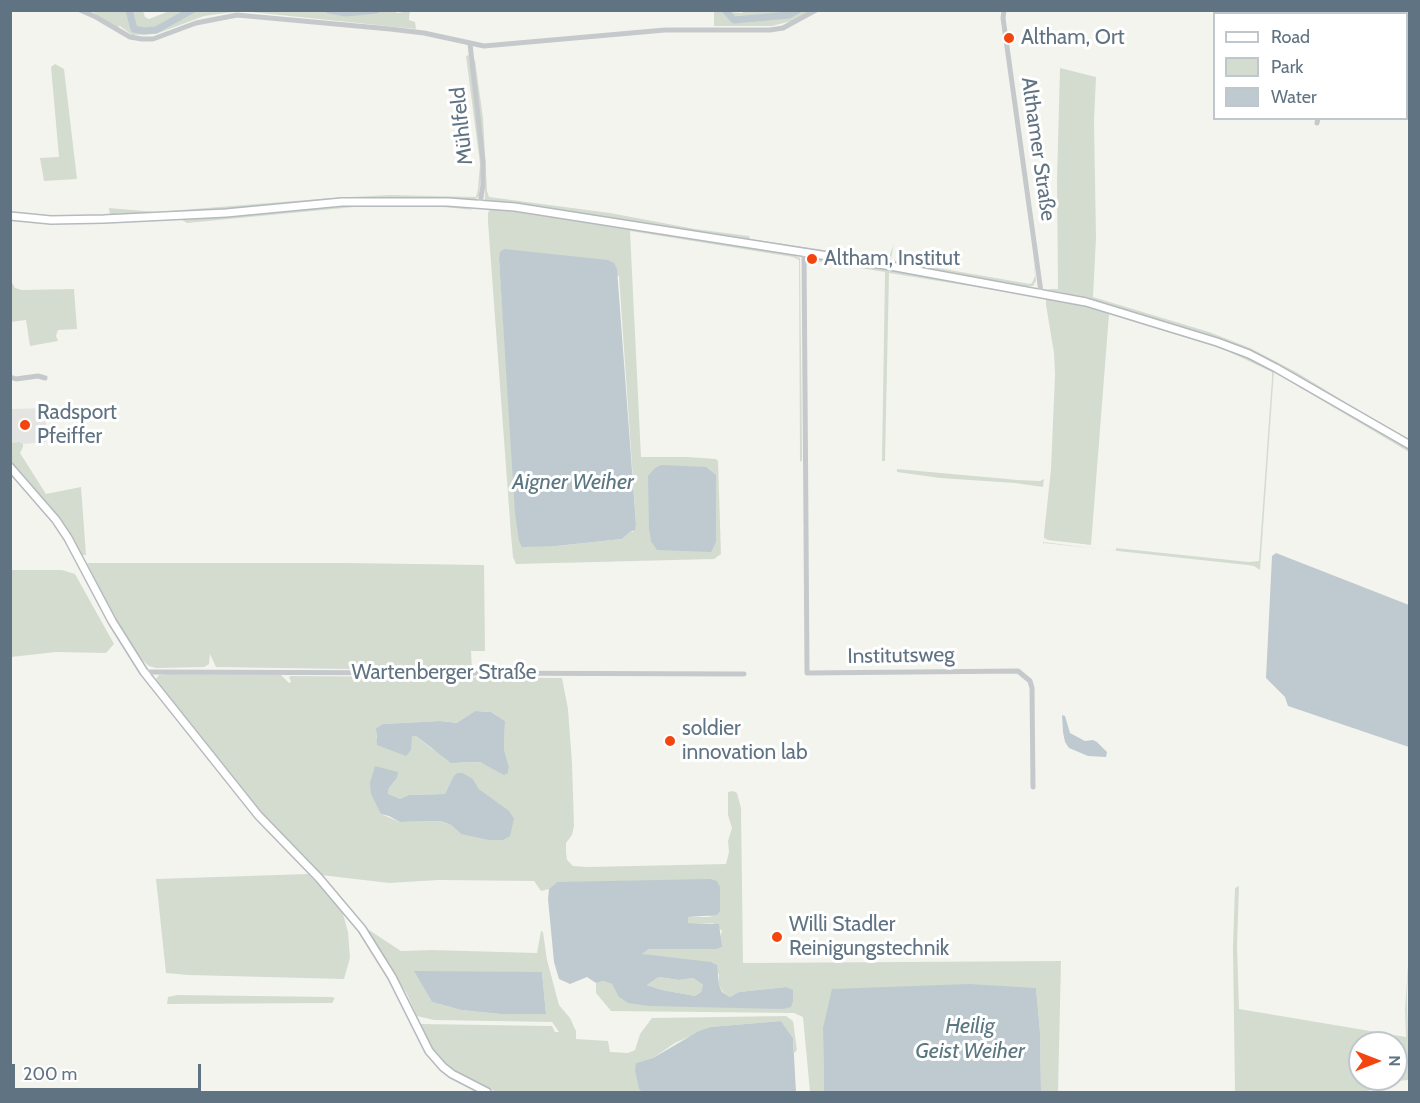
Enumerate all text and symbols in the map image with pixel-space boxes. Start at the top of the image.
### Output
legend [1213,12,1408,120]
place label: Altham, Ort [1021,25,1125,51]
text: Road [1271,26,1310,48]
marker: Altham, Ort [1002,31,1016,45]
text: Park [1271,56,1303,78]
street label: Althamer Straße [1015,75,1061,223]
street label: Mühlfeld [445,86,479,166]
text: Water [1271,86,1317,108]
place label: Altham, Institut [824,246,960,272]
marker: Altham, Institut [805,252,819,266]
place label: Radsport Pfeiffer [37,400,117,450]
marker: Radsport Pfeiffer [18,418,32,432]
water label: Aigner Weiher [512,470,634,496]
street label: Institutsweg [847,642,955,670]
street label: Wartenberger Straße [351,660,537,686]
place label: soldier innovation lab [682,716,808,766]
marker: soldier innovation lab [663,734,677,748]
place label: Willi Stadler Reinigungstechnik [789,912,949,962]
marker: Willi Stadler Reinigungstechnik [770,930,784,944]
water label: Heilig Geist Weiher [915,1014,1025,1066]
north arrow [1348,1031,1408,1091]
scale bar [15,1052,204,1090]
text: N [1385,1055,1404,1067]
text: 200 m [23,1063,77,1085]

